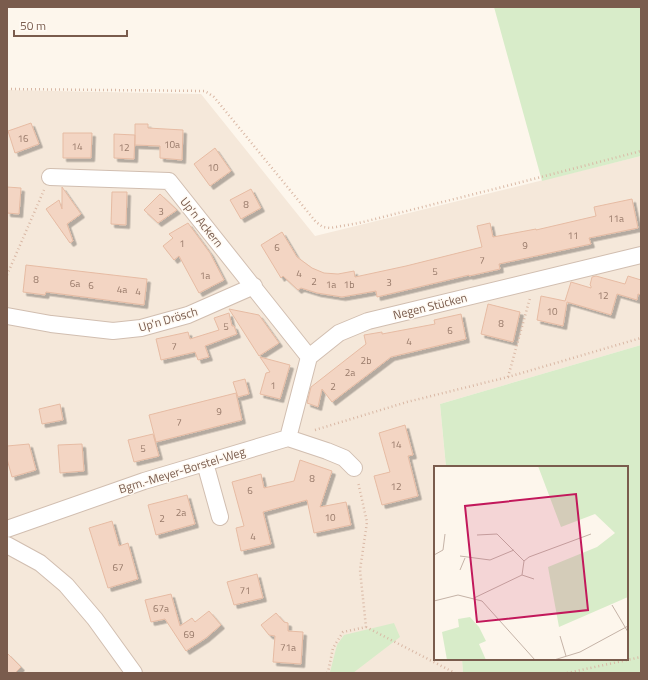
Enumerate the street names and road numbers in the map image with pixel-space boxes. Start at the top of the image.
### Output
street label: Up'n Ackern [176,193,228,251]
street label: Negen Stücken [391,288,469,324]
street label: Up'n Drösch [136,301,200,337]
street label: Bgm.-Meyer-Borstel-Weg [116,442,248,498]

